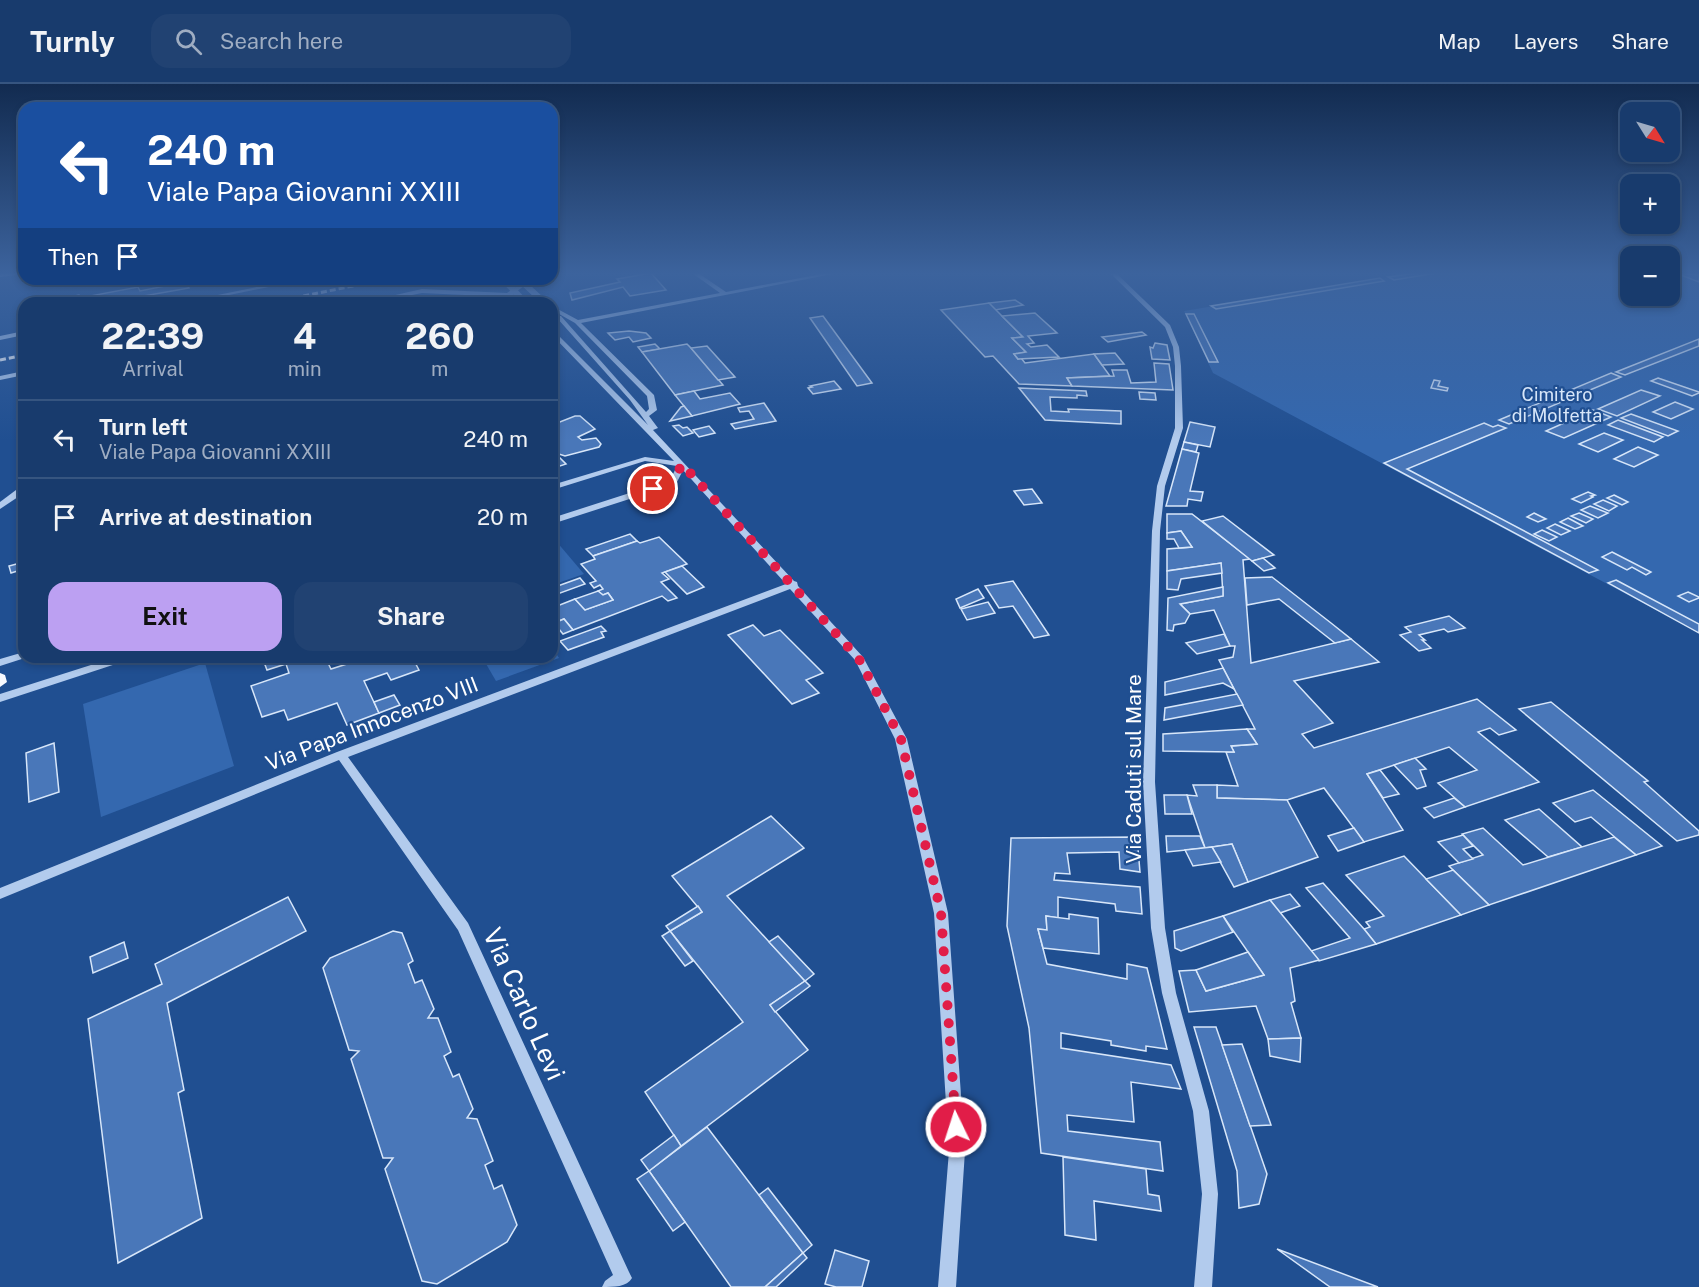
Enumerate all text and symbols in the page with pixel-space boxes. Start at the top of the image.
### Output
search box [151,14,571,68]
text: Turnly [30,25,115,58]
icon: search [172,25,205,58]
text: Search here [220,28,343,54]
text: Map [1438,29,1481,54]
text: Layers [1514,29,1578,54]
text: Share [1611,29,1669,54]
north arrow [1620,102,1680,162]
map controls [1620,102,1680,306]
text: 240 m [147,125,275,174]
icon: left [48,126,126,204]
button: + [1620,174,1680,234]
text: Viale Papa Giovanni XXIII [147,175,461,207]
icon: arrive [111,240,144,273]
text: Then [48,244,99,270]
button: − [1620,246,1680,306]
text: 22:39 [101,315,204,357]
text: 4 [293,315,316,357]
text: 260 [405,315,475,357]
text: Arrival [122,357,184,381]
text: min [288,357,322,381]
text: m [431,357,448,381]
park label: Cimitero di Molfetta [1512,384,1602,426]
text: Turn left [99,414,188,440]
icon: left [48,423,81,456]
text: 240 m [463,426,528,452]
text: Viale Papa Giovanni XXIII [99,440,331,464]
pin [627,463,678,514]
icon: arrive [636,472,669,505]
icon: arrive [48,501,81,534]
text: Arrive at destination [99,504,312,530]
text: 20 m [477,504,528,530]
button: Exit [48,582,282,651]
button: Share [294,582,528,651]
street label: Via Papa Innocenzo VIII [262,671,482,776]
street label: Via Caduti sul Mare [1121,674,1146,864]
street label: Via Carlo Levi [477,923,572,1085]
position arrow [924,1095,988,1159]

